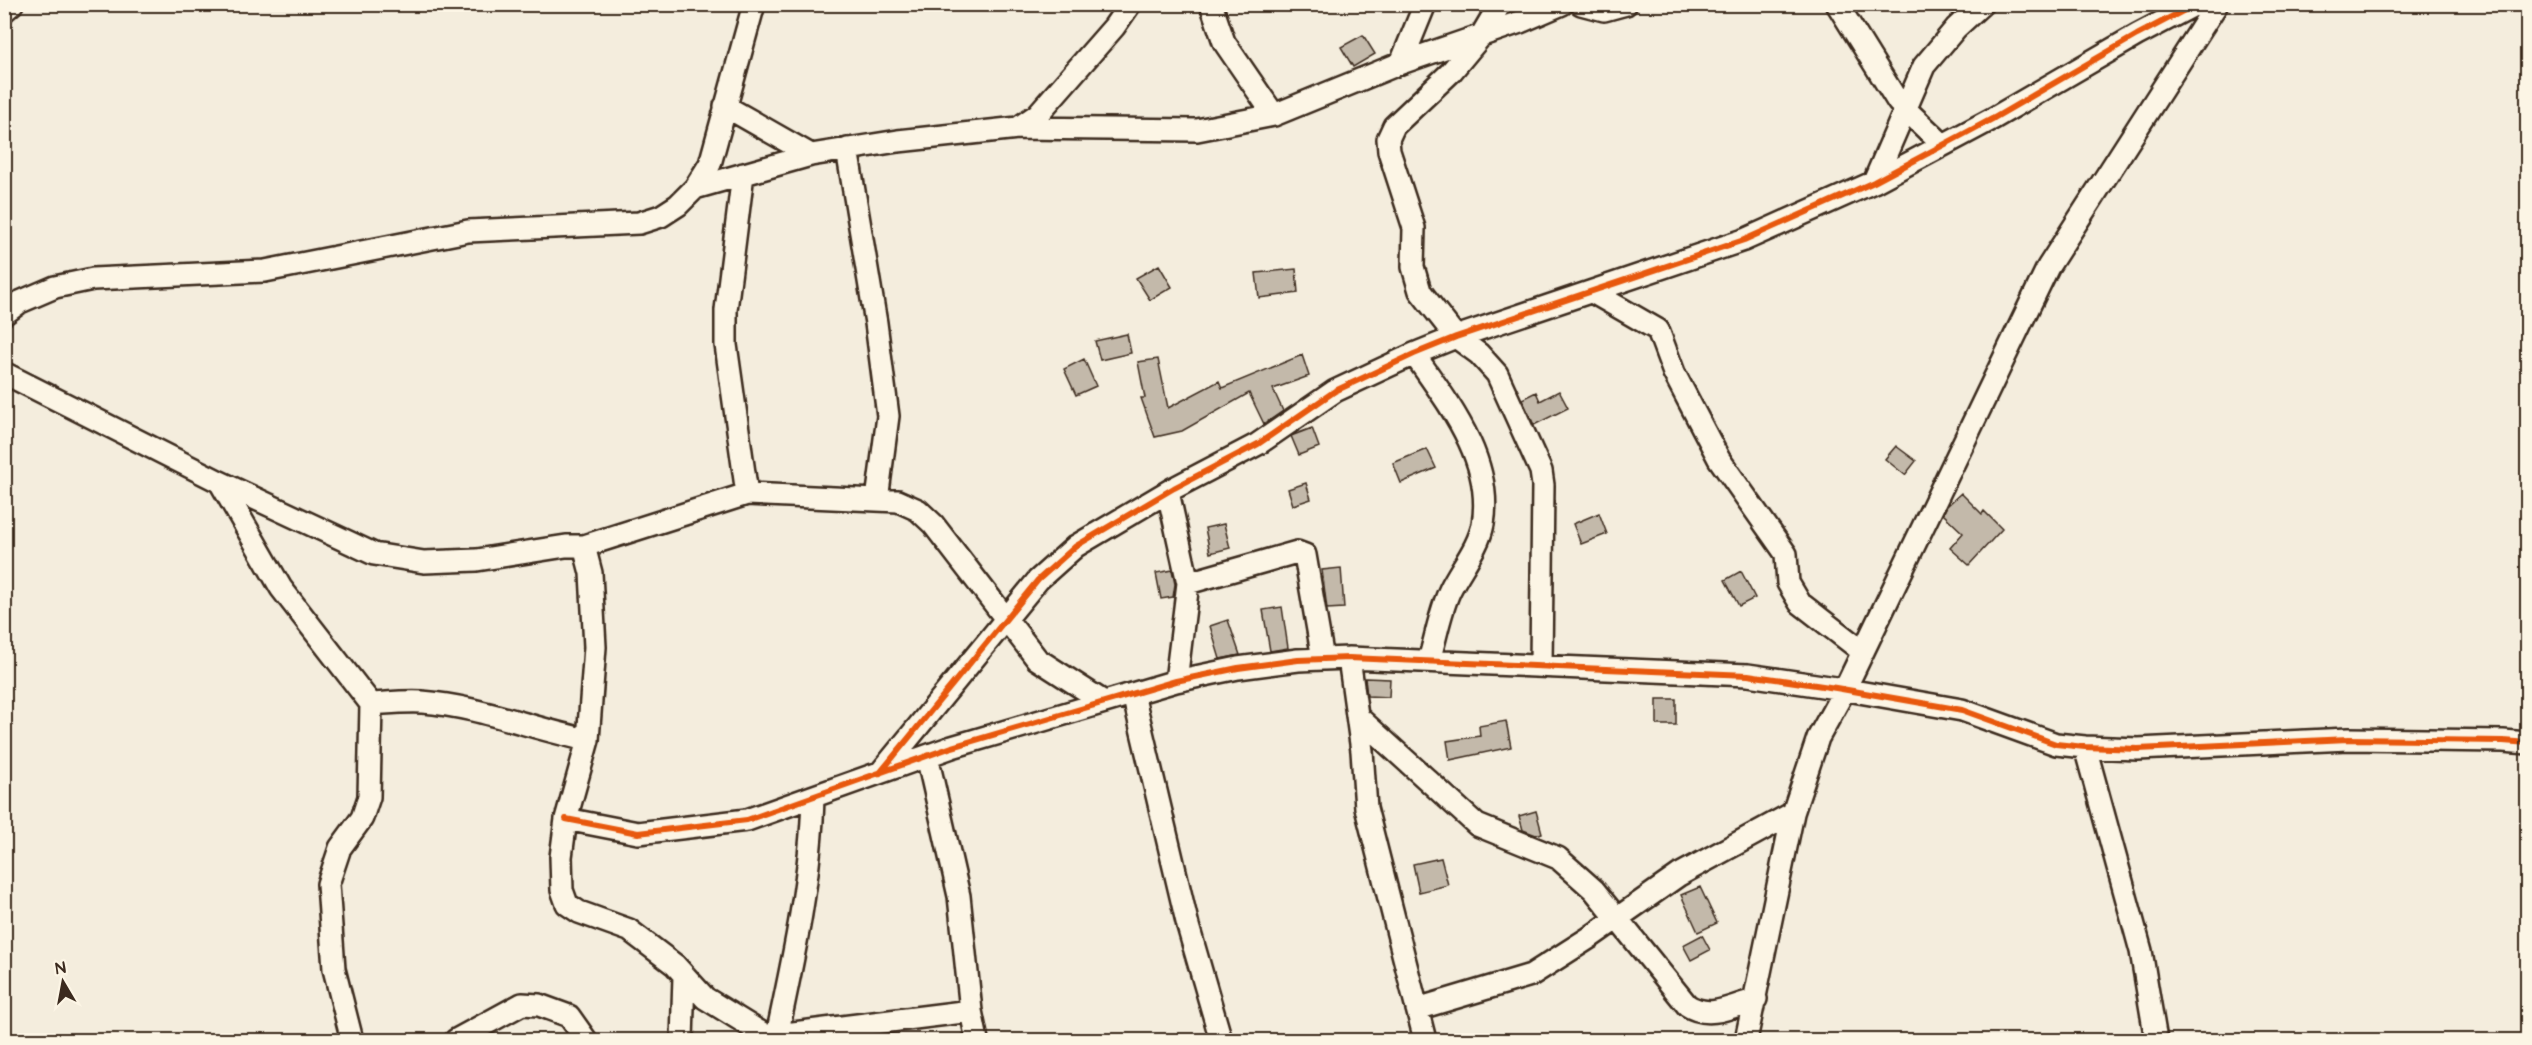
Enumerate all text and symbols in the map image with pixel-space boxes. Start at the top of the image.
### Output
north arrow [33,952,93,1012]
text: N [54,957,67,980]

